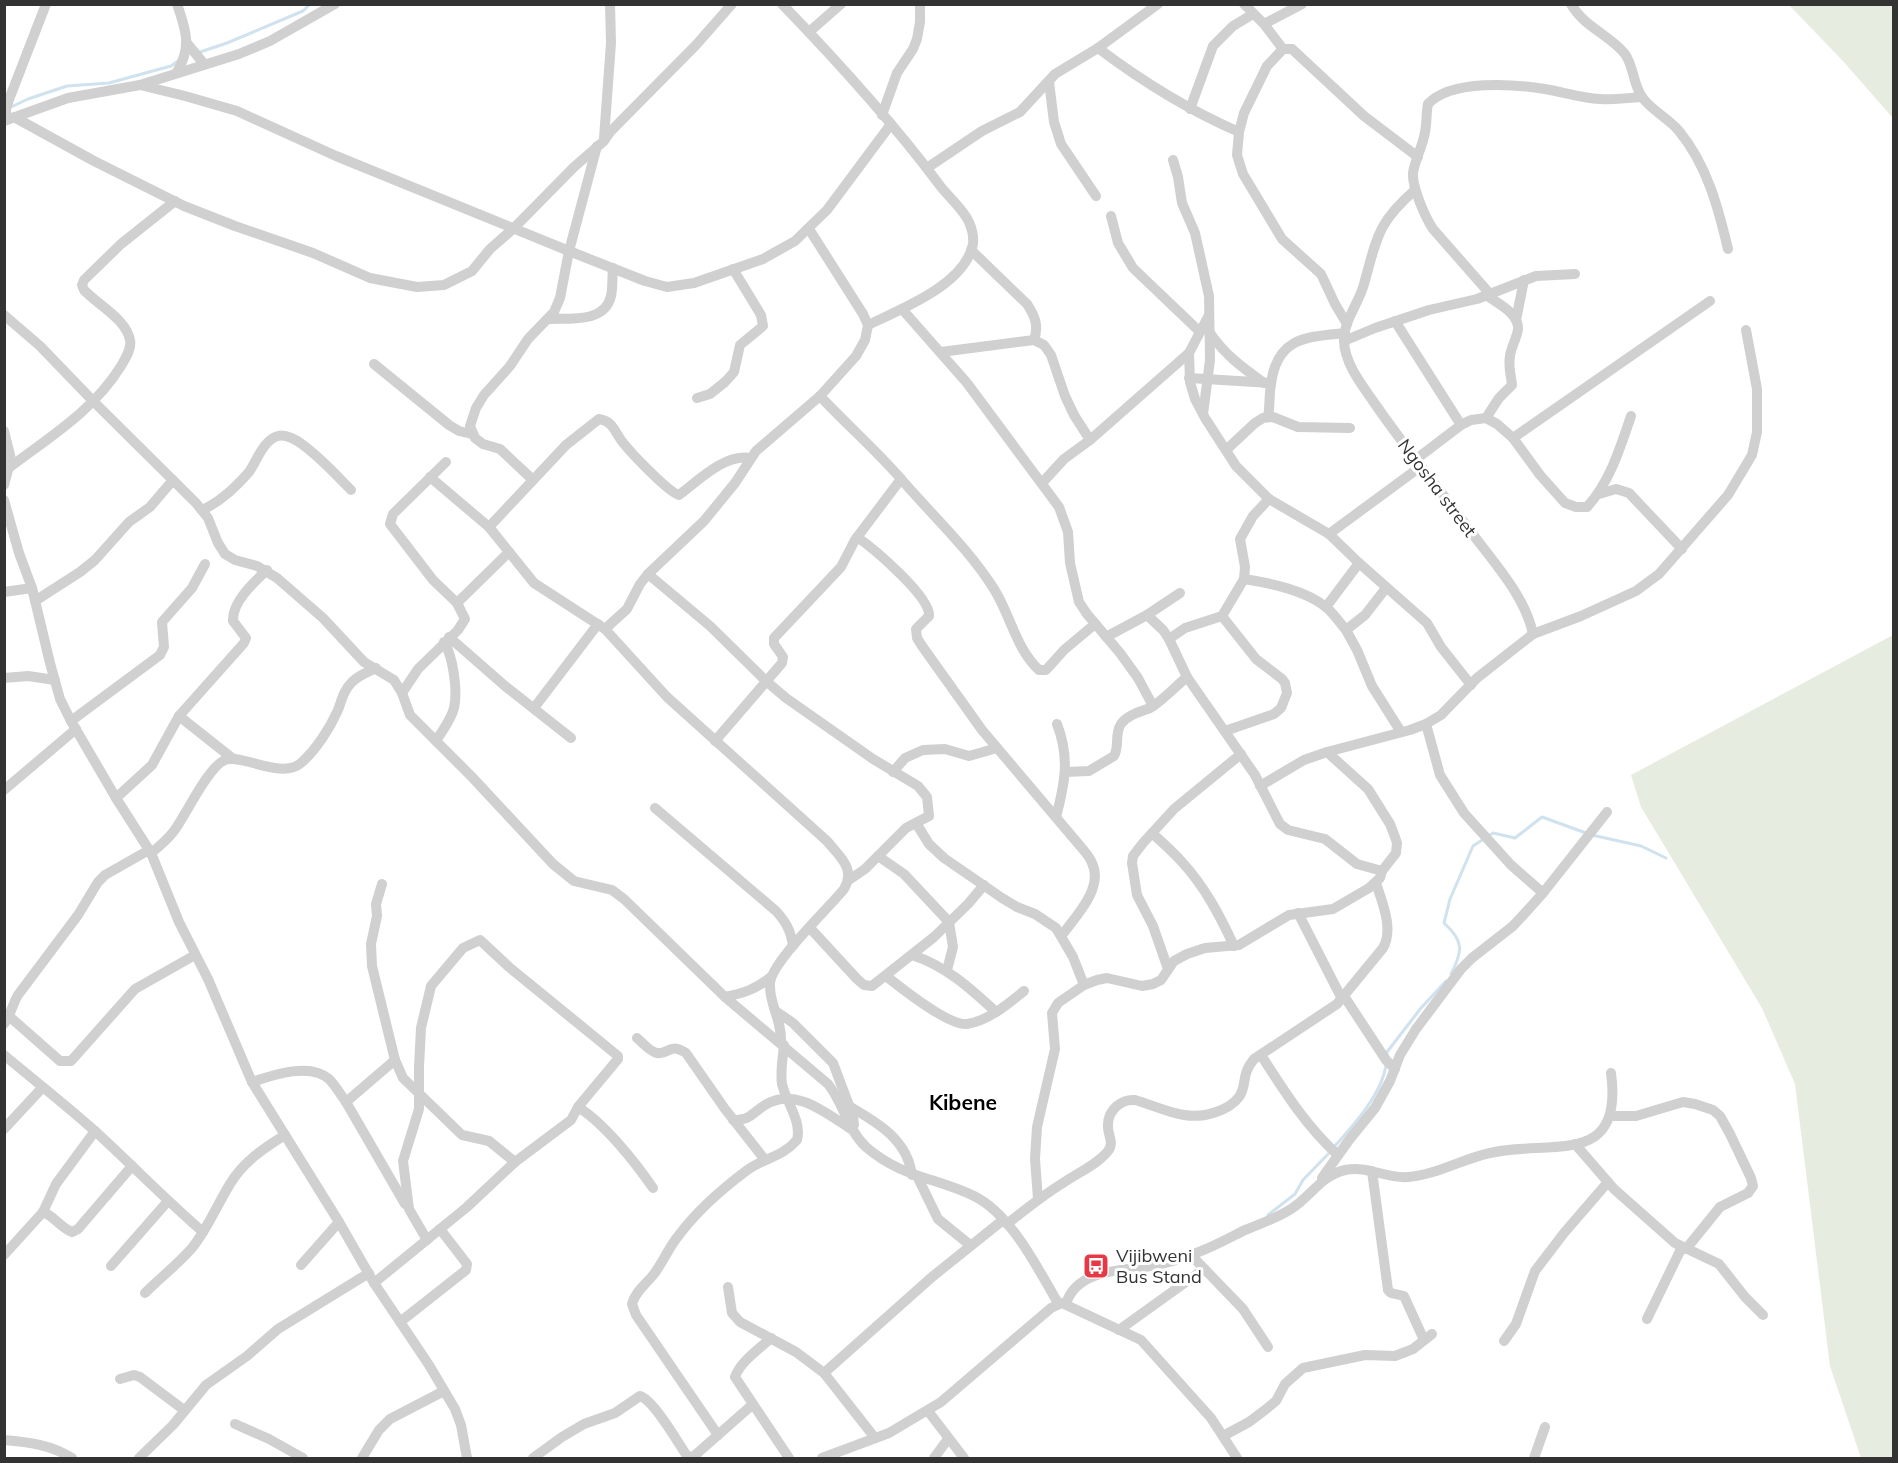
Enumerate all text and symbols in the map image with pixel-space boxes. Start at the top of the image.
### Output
street label: Ngosha street [1393,434,1482,541]
district label: Kibene [929,1089,997,1115]
place label: Vijibweni Bus Stand [1116,1244,1202,1288]
bus stop icon: Vijibweni Bus Stand [1081,1251,1111,1281]

